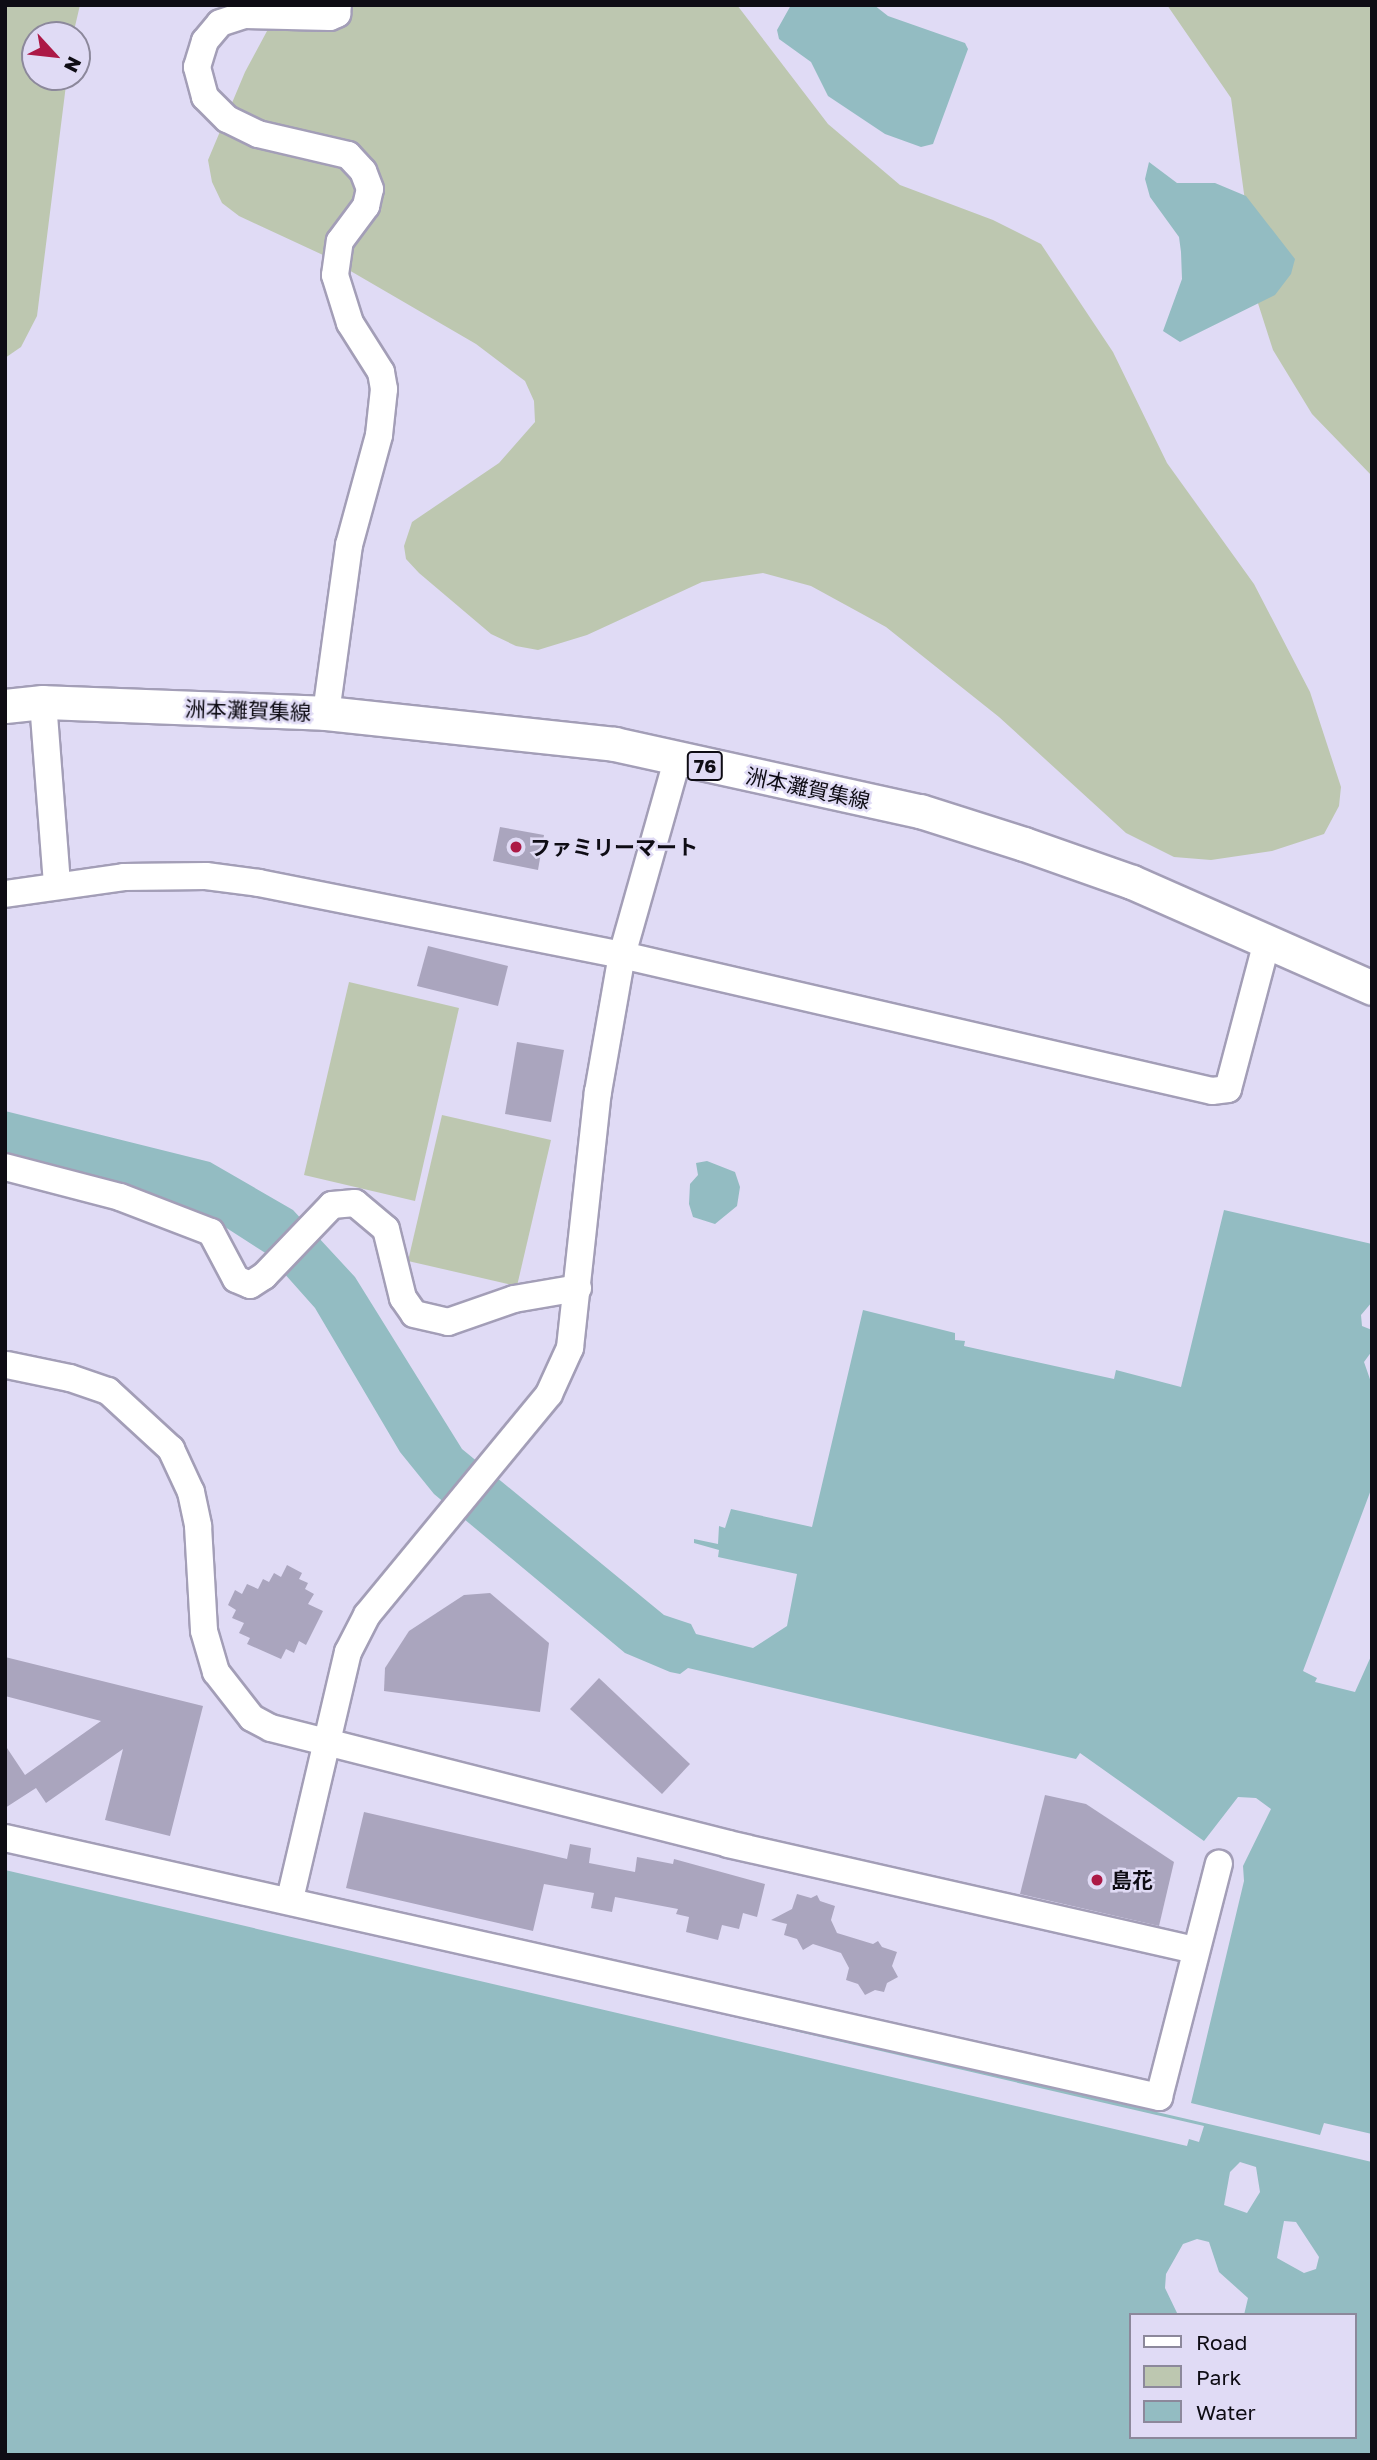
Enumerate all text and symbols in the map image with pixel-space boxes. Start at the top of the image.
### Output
north arrow [21,21,91,91]
text: N [60,53,87,77]
street label: 洲本灘賀集線 [185,695,311,725]
road number: 76 [686,750,724,782]
street label: 洲本灘賀集線 [744,763,872,813]
place label: ファミリーマート [530,834,698,860]
marker: ファミリーマート [508,839,524,855]
place label: 島花 [1111,1867,1153,1893]
marker: 島花 [1089,1872,1105,1888]
legend [1128,2313,1356,2439]
text: Road [1196,2329,1247,2355]
text: Park [1196,2364,1241,2390]
text: Water [1196,2399,1256,2425]

